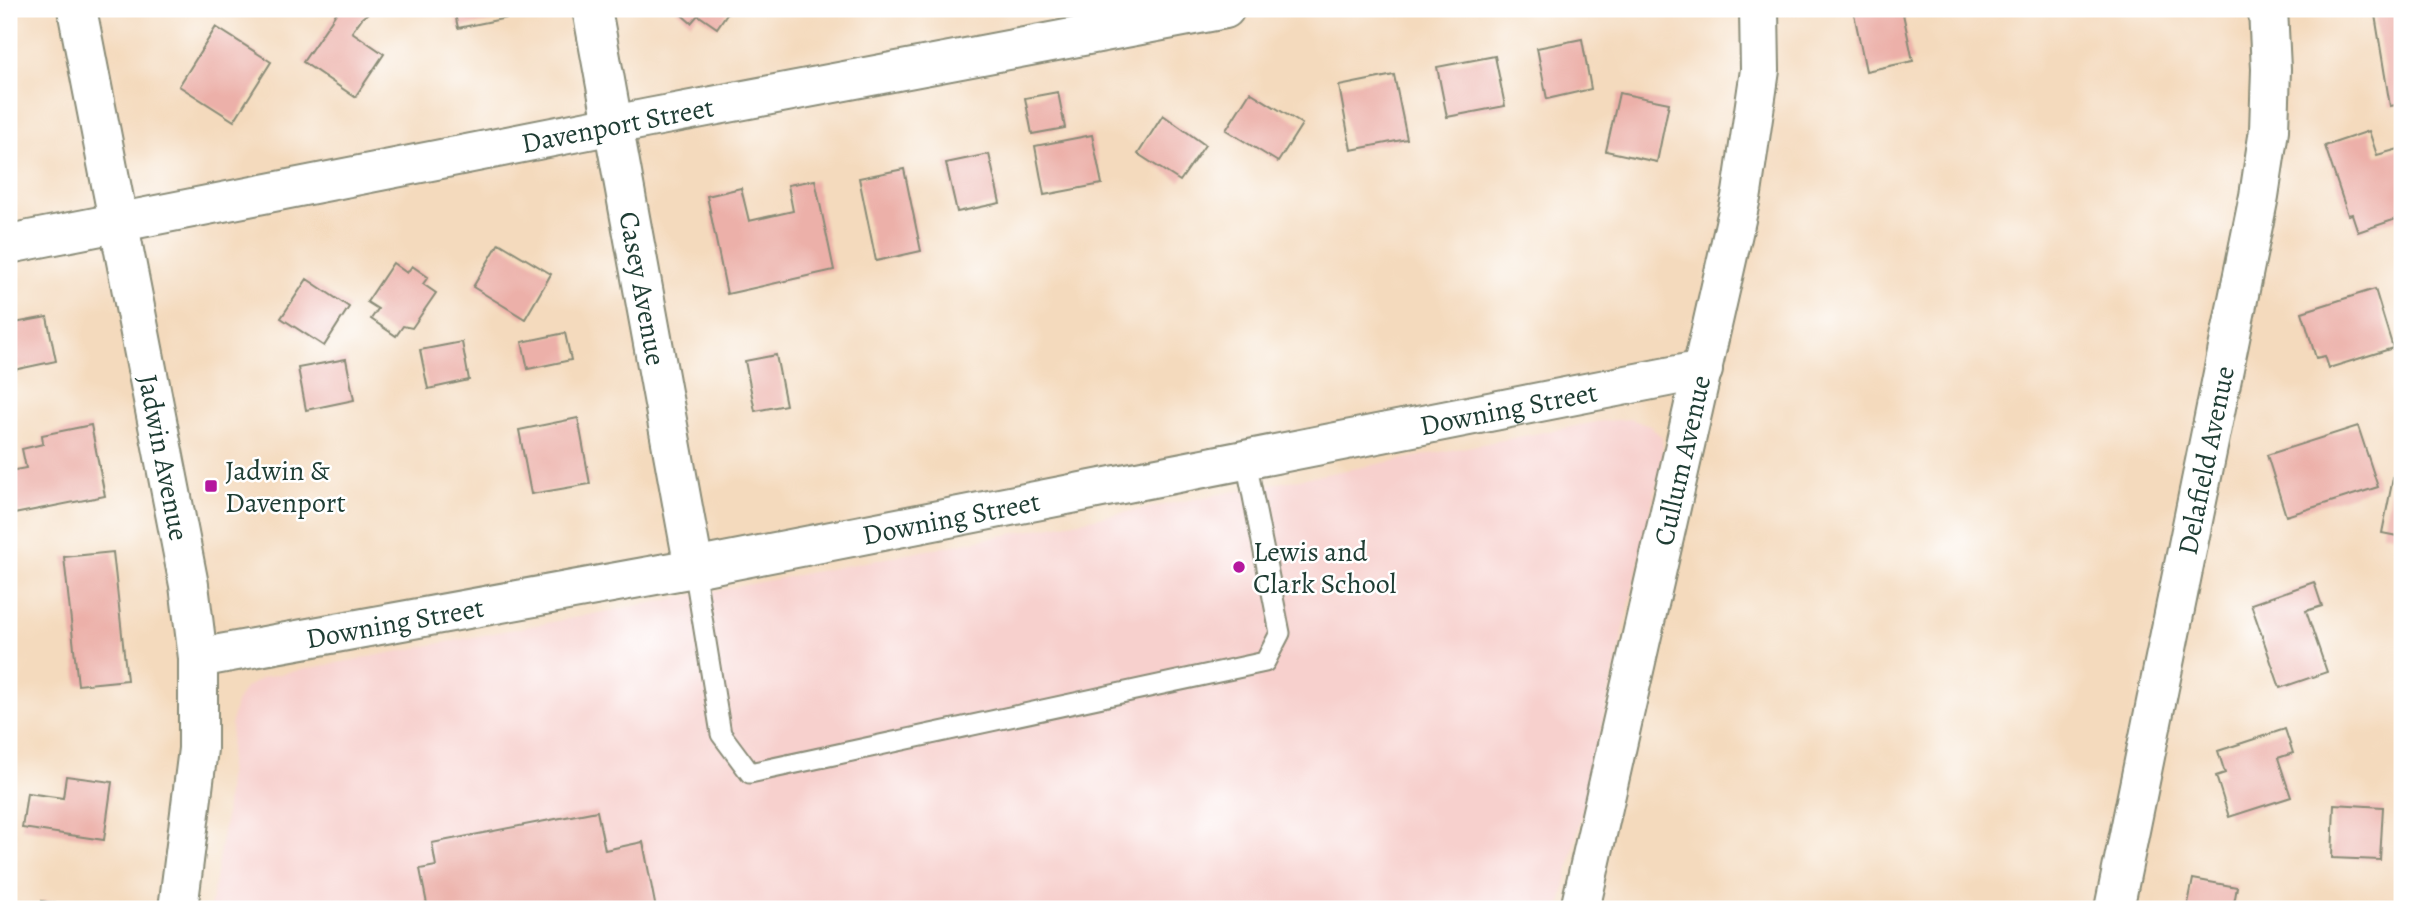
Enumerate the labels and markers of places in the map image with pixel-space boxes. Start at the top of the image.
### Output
place label: Jadwin & Davenport [225,452,346,522]
marker: Jadwin & Davenport [203,478,219,494]
place label: Lewis and Clark School [1253,533,1397,603]
marker: Lewis and Clark School [1231,559,1247,575]

